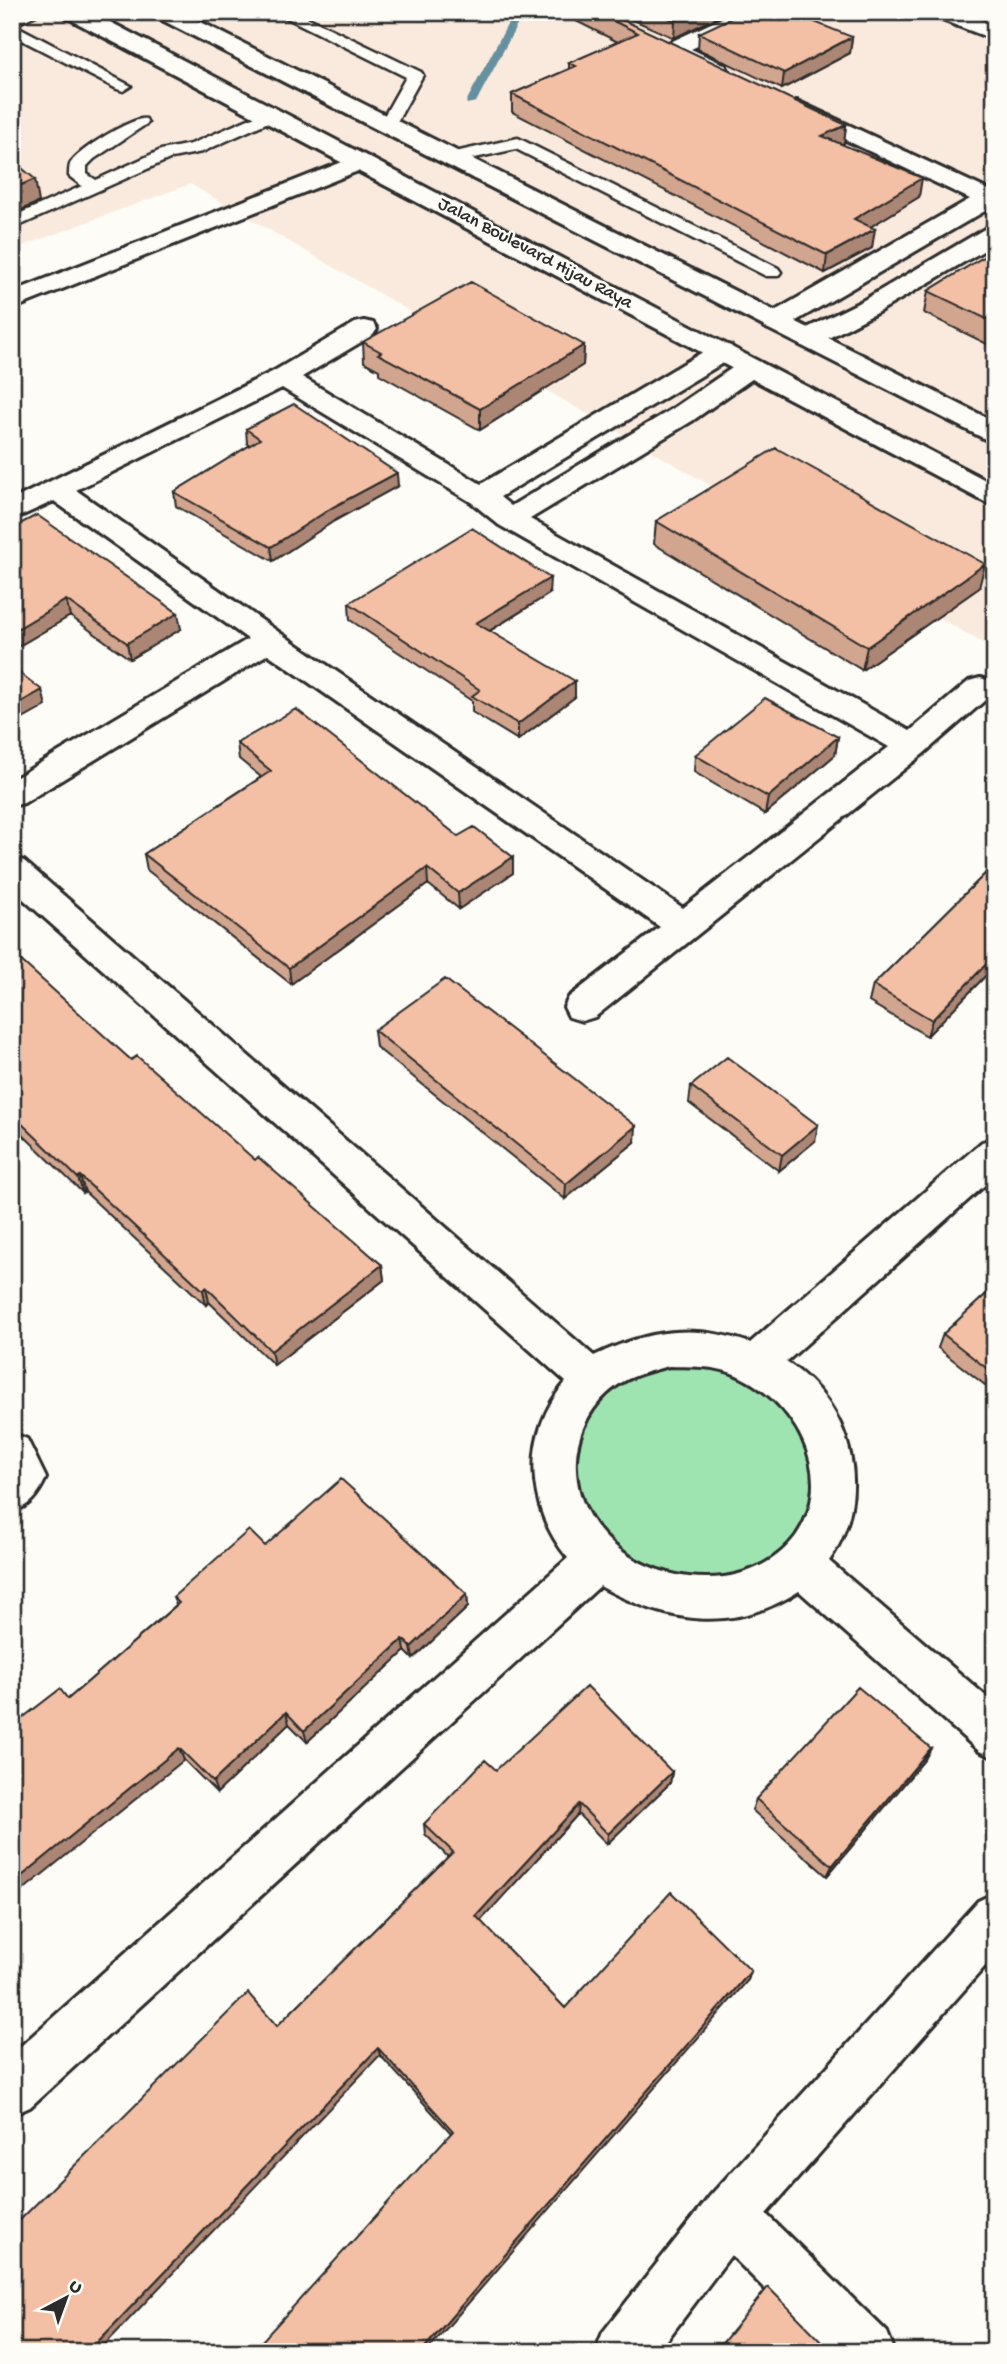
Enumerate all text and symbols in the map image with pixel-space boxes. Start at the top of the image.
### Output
street label: Jalan Boulevard Hijau Raya [434,193,638,316]
north arrow [32,2262,102,2332]
text: U [63,2276,87,2300]

